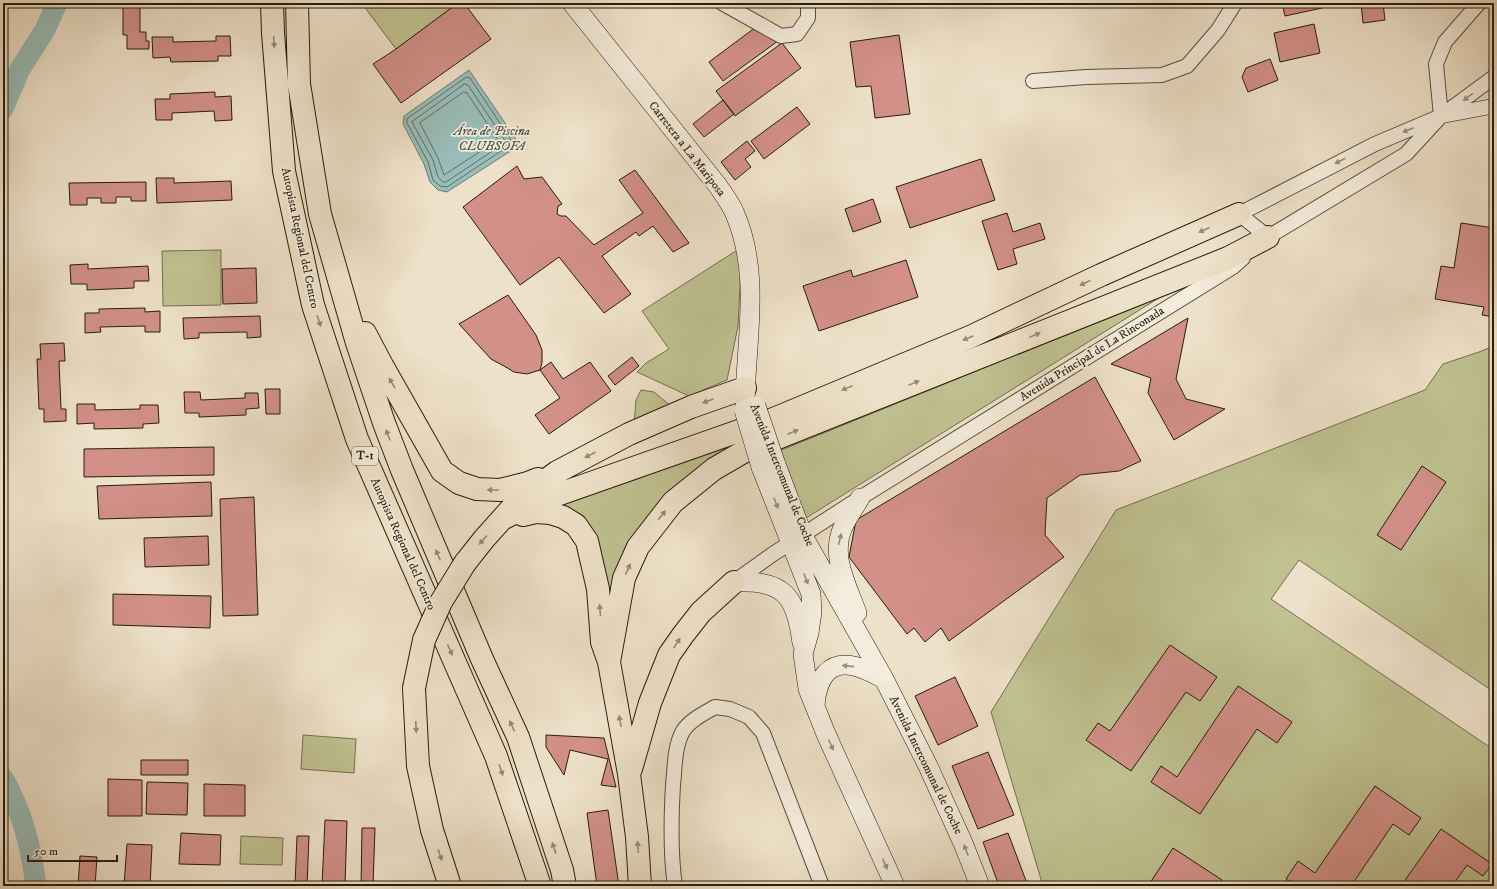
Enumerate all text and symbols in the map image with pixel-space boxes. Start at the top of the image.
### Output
one-way arrow [271,36,277,48]
one-way arrow [1462,92,1473,101]
street label: Carretera a La Mariposa [645,98,729,200]
water label: Área de Piscina CLUBSOFA [452,123,531,154]
one-way arrow [1402,127,1413,133]
one-way arrow [1334,158,1345,164]
street label: Autopista Regional del Centro [278,166,322,310]
one-way arrow [1198,227,1209,233]
one-way arrow [1079,280,1091,286]
street label: Avenida Principal de La Rinconada [1017,303,1168,405]
one-way arrow [316,316,322,328]
one-way arrow [1029,332,1041,338]
one-way arrow [962,335,973,341]
one-way arrow [388,377,395,389]
one-way arrow [908,380,920,386]
one-way arrow [842,385,853,391]
one-way arrow [702,398,714,404]
street label: Avenida Intercomunal de Coche [747,402,817,548]
one-way arrow [385,428,391,440]
one-way arrow [788,428,800,434]
road number: T-1 [352,447,378,465]
one-way arrow [584,451,596,458]
street label: Autopista Regional del Centro [367,475,439,613]
one-way arrow [486,487,499,493]
one-way arrow [773,498,779,510]
one-way arrow [657,510,666,521]
one-way arrow [837,533,843,545]
one-way arrow [479,535,488,546]
one-way arrow [435,550,441,561]
one-way arrow [625,563,631,575]
one-way arrow [804,574,810,586]
one-way arrow [596,604,603,616]
one-way arrow [674,637,681,649]
one-way arrow [446,644,453,656]
one-way arrow [842,663,854,669]
street label: Avenida Intercomunal de Coche [886,693,966,837]
one-way arrow [617,715,623,728]
one-way arrow [509,720,515,731]
one-way arrow [412,721,419,733]
one-way arrow [828,740,834,751]
one-way arrow [498,764,504,776]
scale bar [28,837,117,863]
one-way arrow [634,841,641,853]
one-way arrow [551,842,557,854]
one-way arrow [963,843,969,855]
text: 50 m [34,844,58,859]
one-way arrow [437,849,443,861]
one-way arrow [882,858,888,869]

